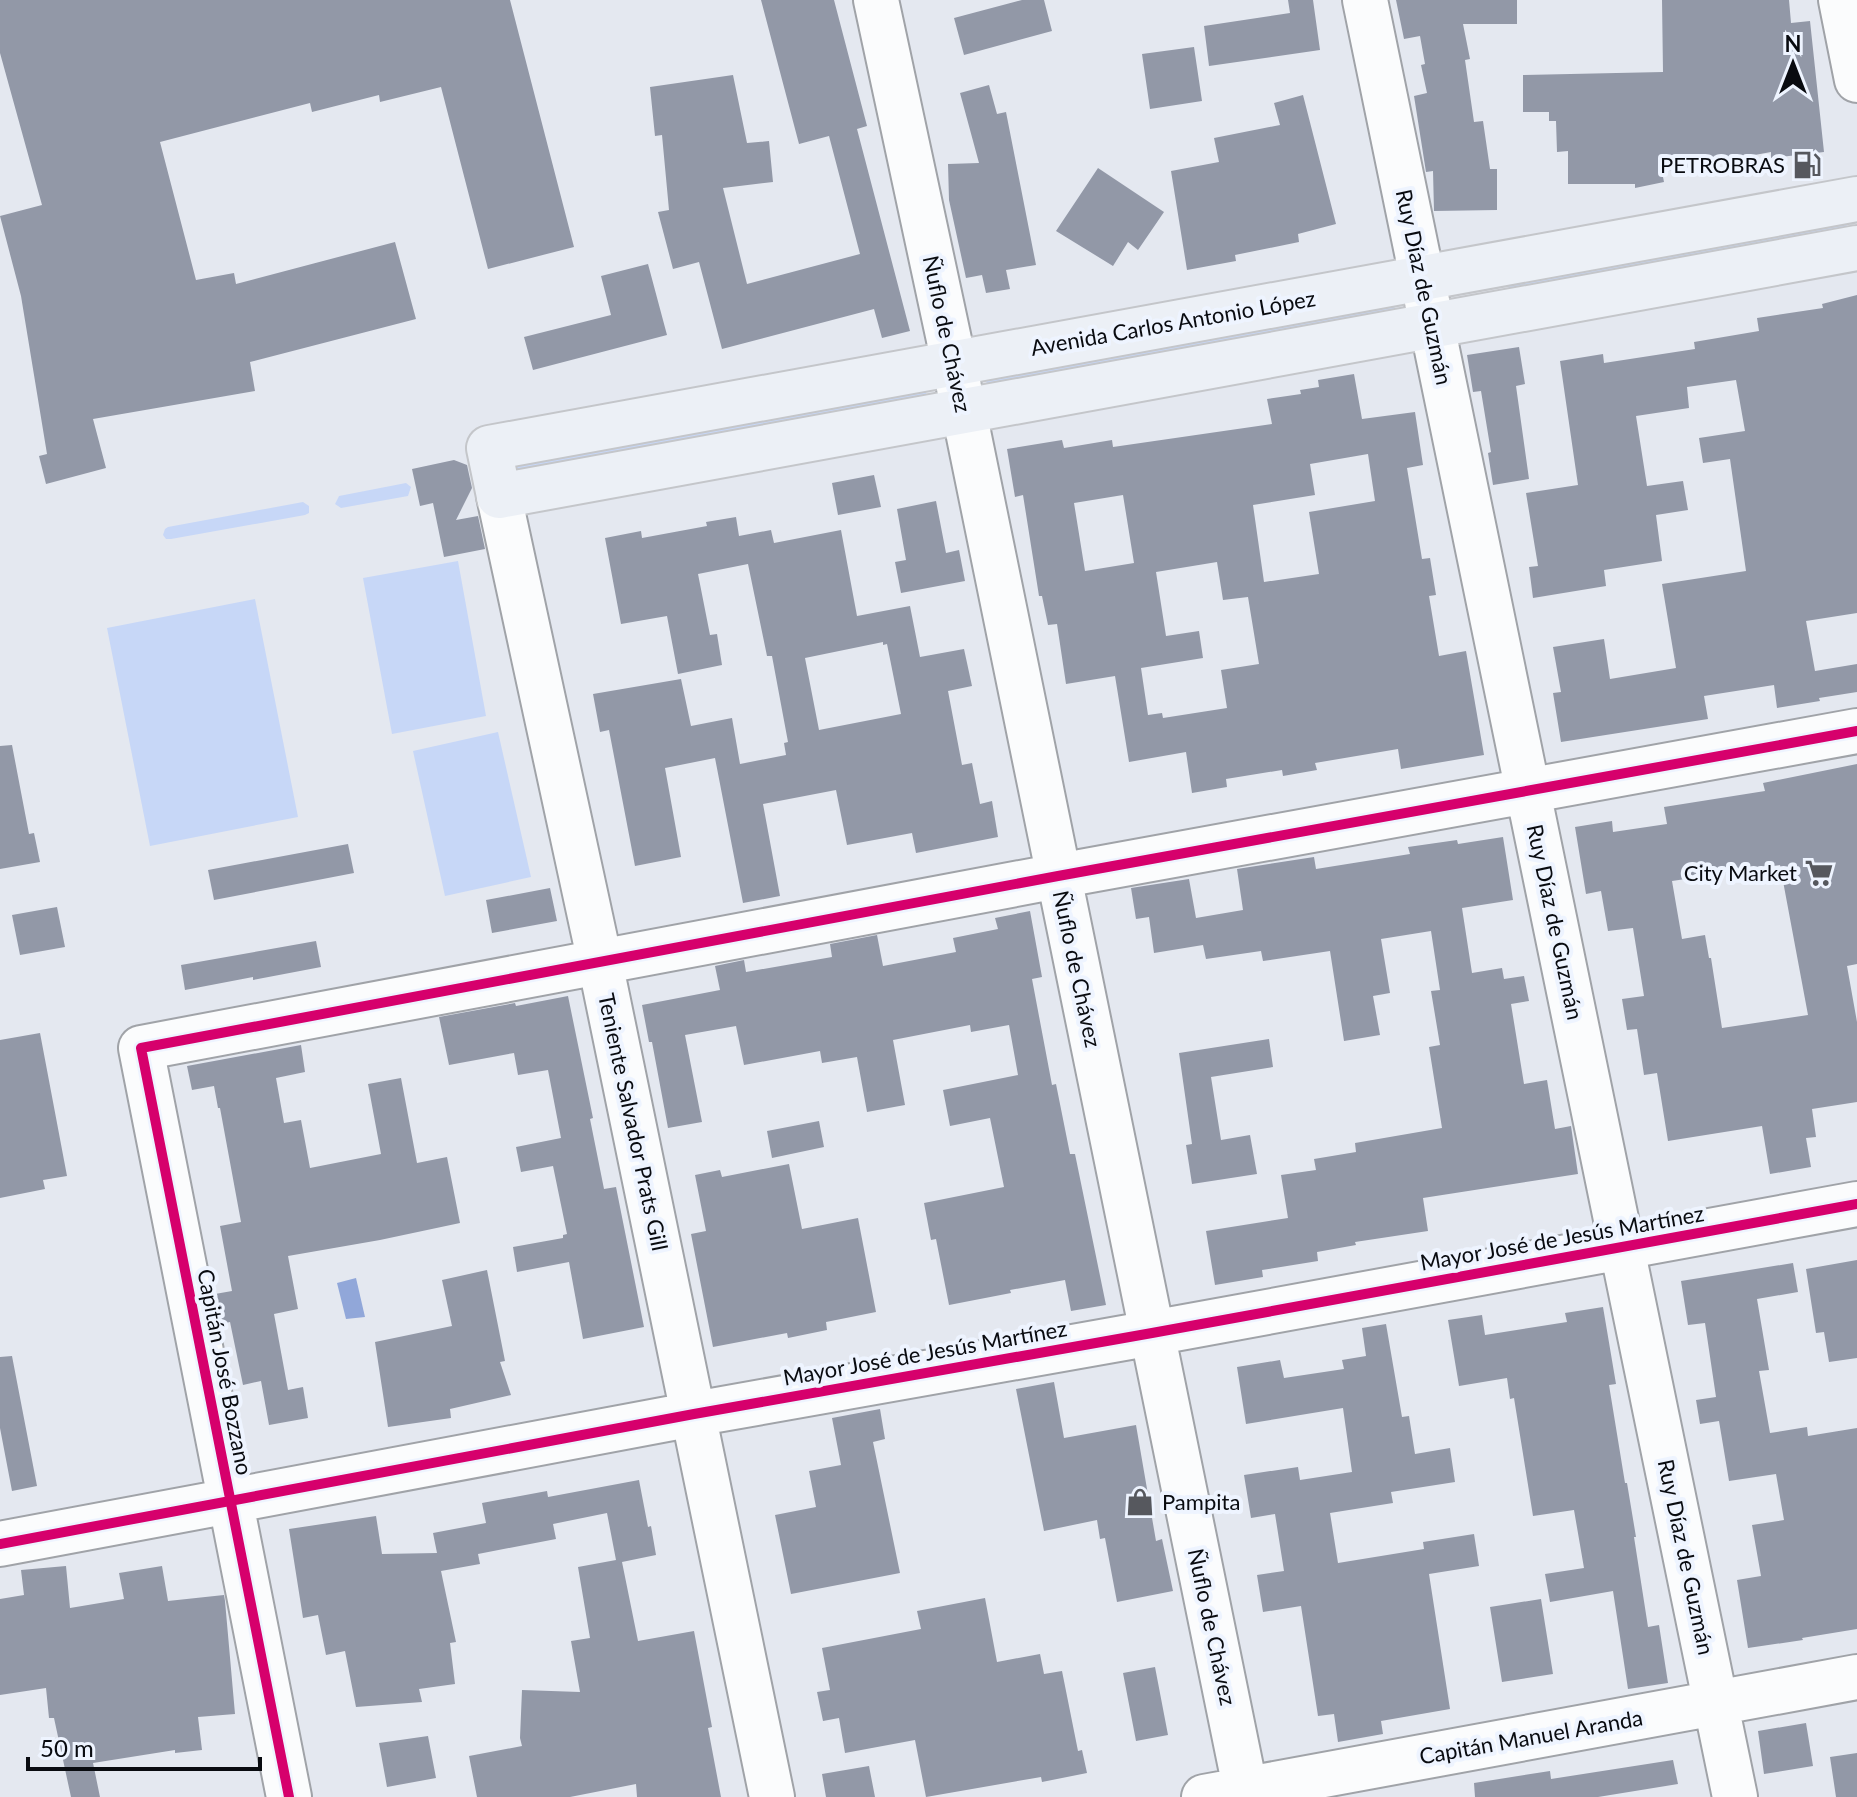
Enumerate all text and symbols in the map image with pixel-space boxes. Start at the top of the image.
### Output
north arrow [1753,24,1833,104]
text: N [1785,30,1801,57]
fuel station icon: PETROBRAS [1792,150,1822,180]
place label: PETROBRAS [1660,151,1785,178]
street label: Ruy Díaz de Guzmán [1391,187,1458,387]
street label: Ñuflo de Chávez [918,253,977,415]
street label: Avenida Carlos Antonio López [1028,284,1317,361]
street label: Ruy Díaz de Guzmán [1522,822,1589,1022]
supermarket icon: City Market [1804,858,1834,888]
place label: City Market [1684,859,1797,886]
street label: Ñuflo de Chávez [1048,888,1107,1050]
street label: Teniente Salvador Prats Gill [593,991,674,1253]
street label: Mayor José de Jesús Martínez [1418,1199,1706,1276]
street label: Capitán José Bozzano [192,1267,259,1477]
street label: Mayor José de Jesús Martínez [781,1314,1069,1391]
street label: Ruy Díaz de Guzmán [1653,1457,1720,1657]
shop icon: Pampita [1125,1487,1155,1517]
place label: Pampita [1162,1488,1240,1515]
street label: Ñuflo de Chávez [1183,1546,1242,1708]
street label: Capitán Manuel Aranda [1417,1704,1645,1769]
scale bar [28,1721,260,1771]
text: 50 m [40,1733,94,1762]

